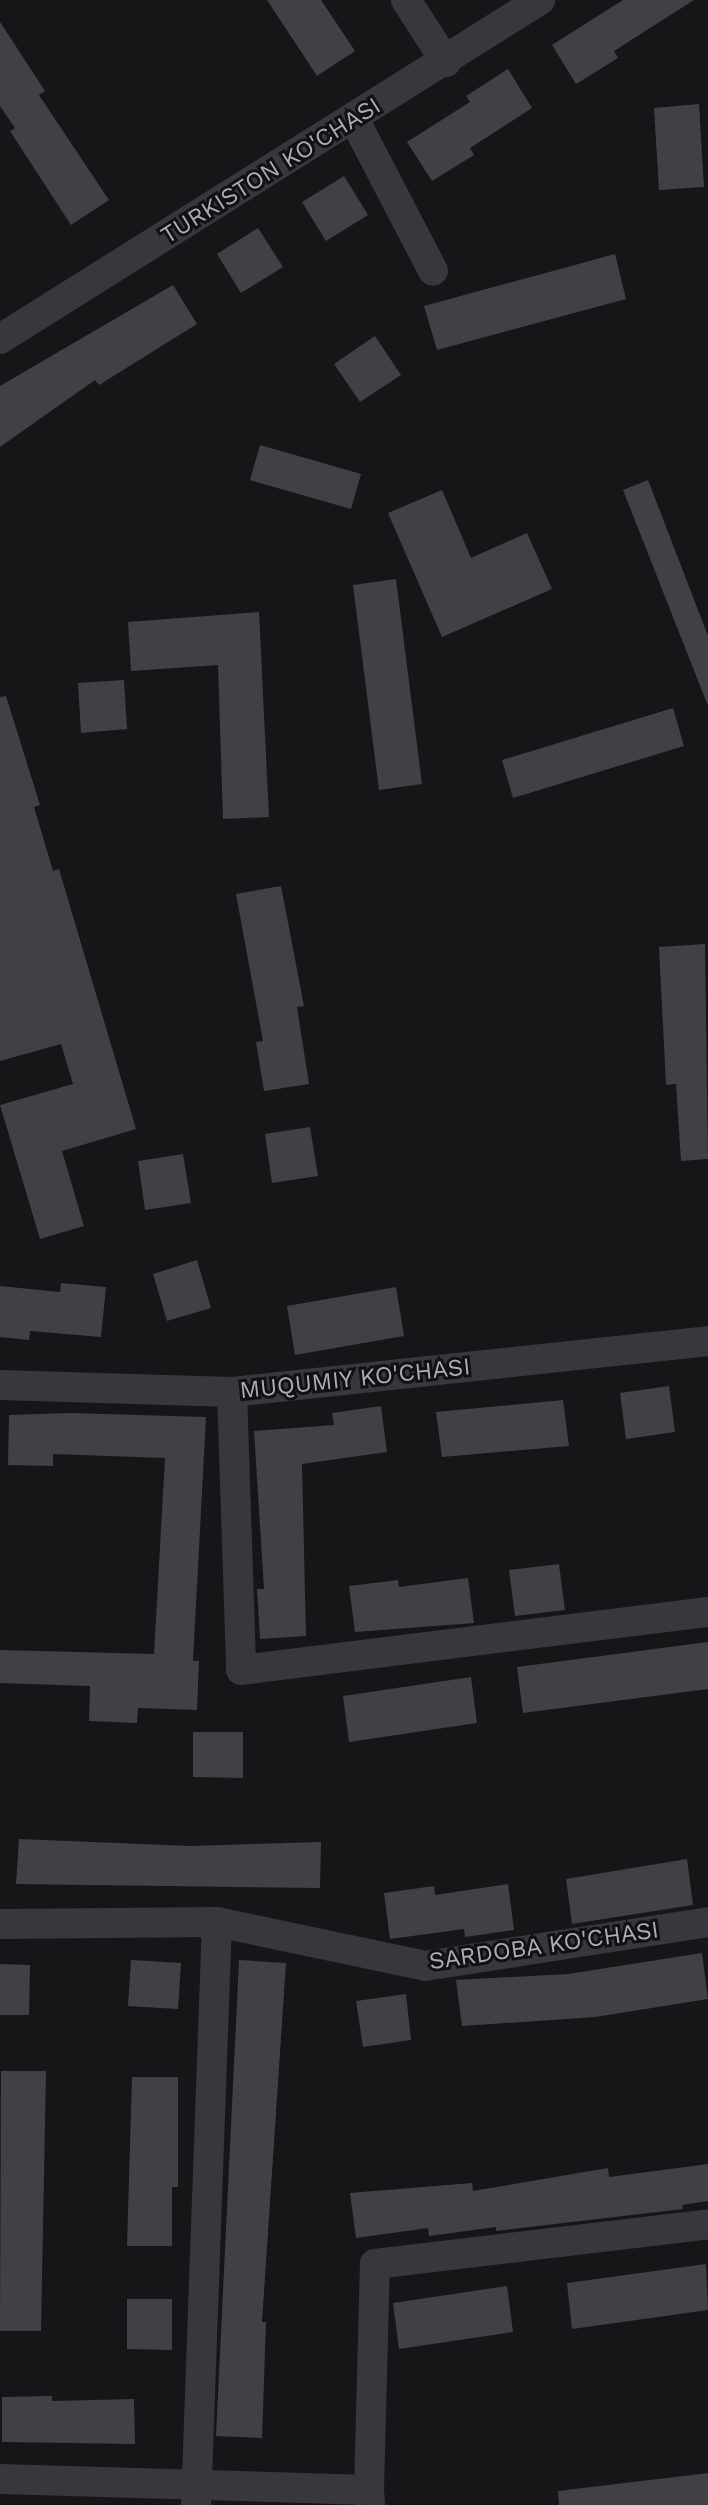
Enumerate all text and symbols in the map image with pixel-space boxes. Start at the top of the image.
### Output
street label: TURKISTON KO'CHASI [156,92,386,250]
street label: MUQUMIY KO'CHASI [238,1353,472,1405]
street label: SARDOBA KO'CHASI [427,1916,661,1976]

